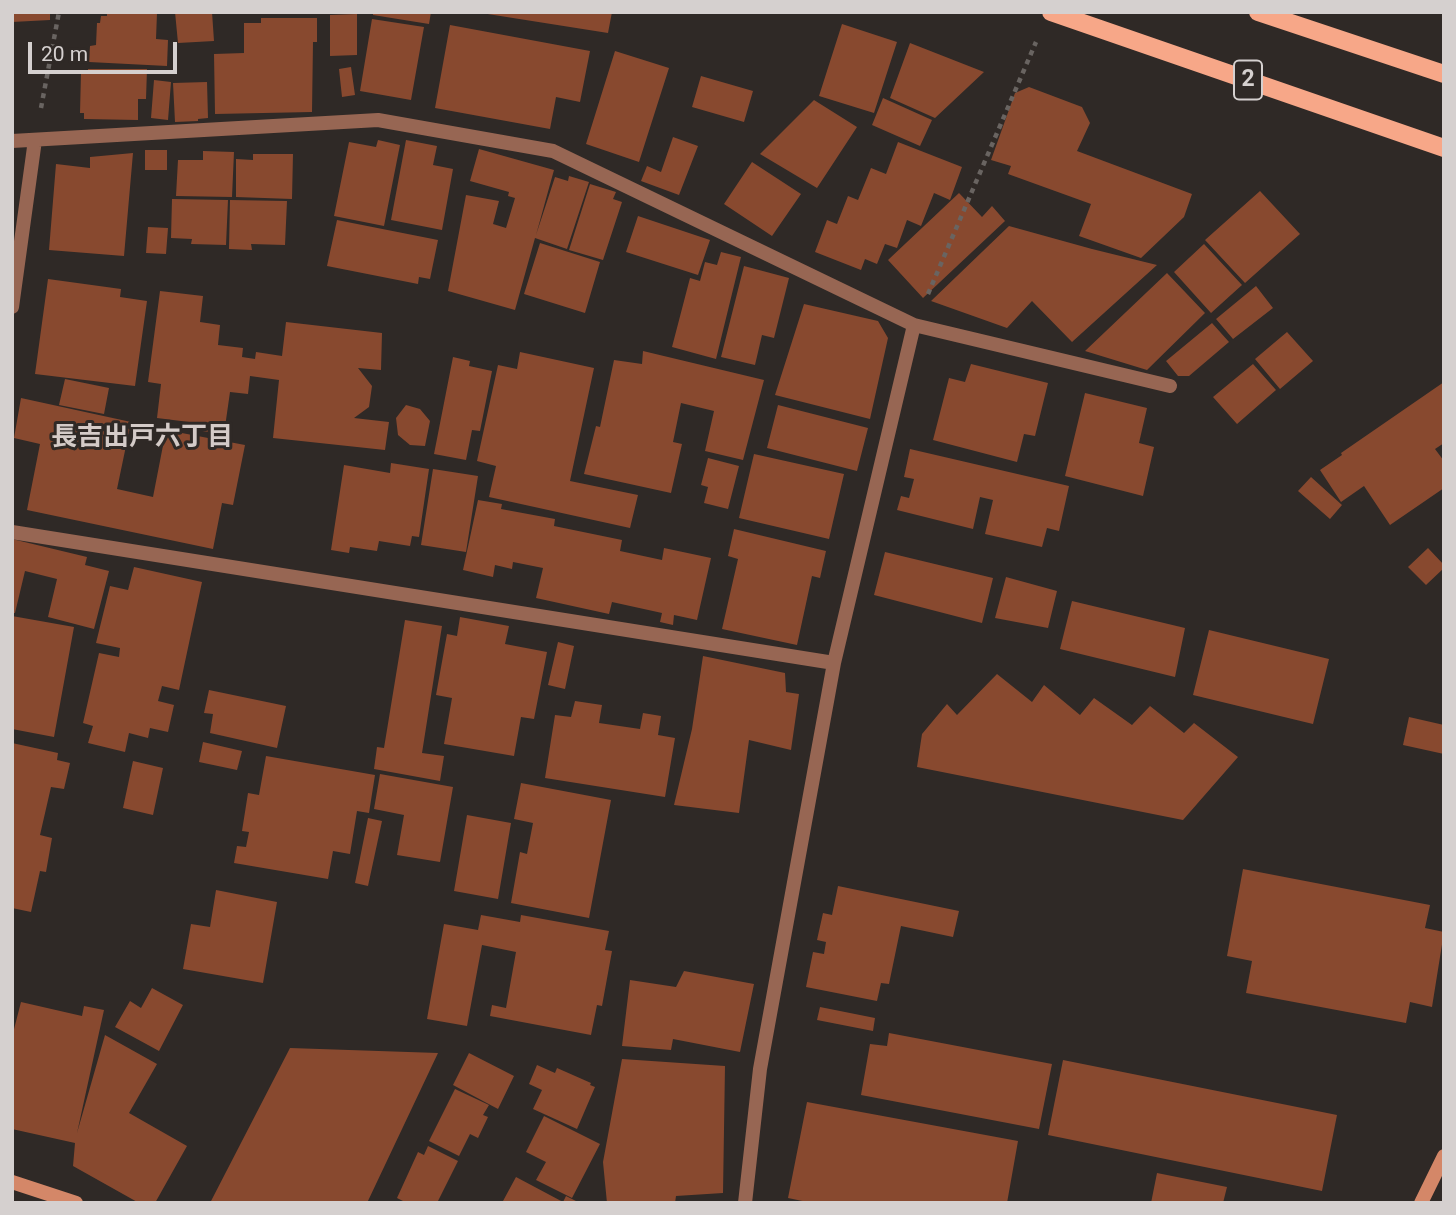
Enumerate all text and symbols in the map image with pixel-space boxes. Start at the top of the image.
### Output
scale bar [32,28,180,72]
text: 20 m [41,42,88,66]
road number: 2 [1234,60,1262,100]
district label: 長吉出戸六丁目 [51,422,233,454]

